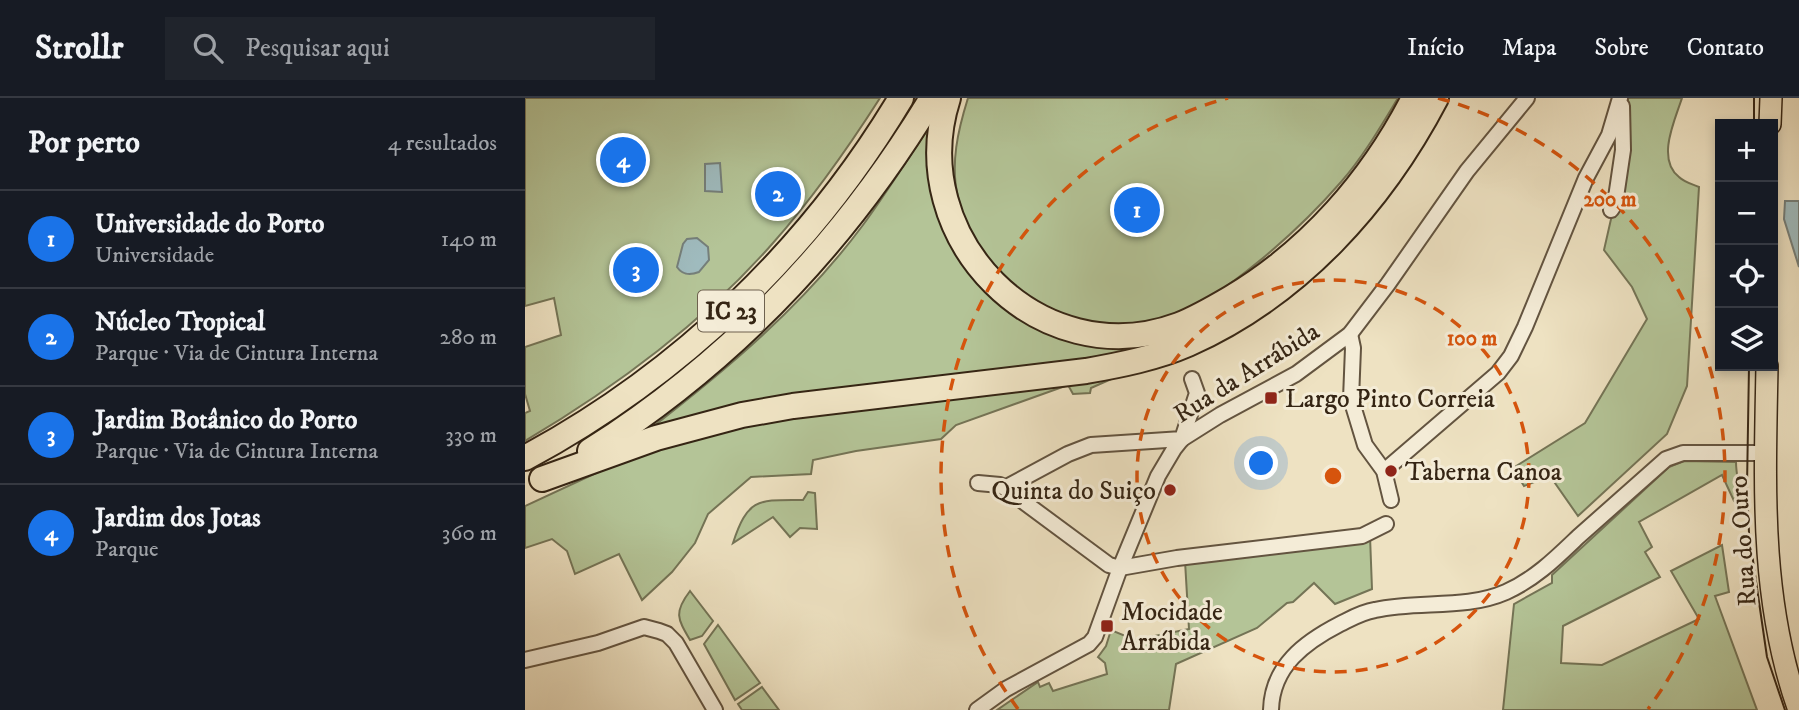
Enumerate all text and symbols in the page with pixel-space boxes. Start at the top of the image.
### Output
search box [165,17,655,80]
text: Strollr [35,28,123,69]
icon: search [189,29,227,67]
text: Pesquisar aqui [245,32,390,65]
text: Início [1407,33,1464,63]
text: Mapa [1502,33,1556,63]
text: Sobre [1594,33,1649,63]
text: Contato [1687,33,1764,63]
map controls [1715,119,1778,371]
button: + [1715,119,1778,182]
text: Por perto [28,125,140,162]
text: 4 resultados [388,129,497,158]
pin: 4 [600,134,646,186]
pin: 2 [755,168,801,220]
button: − [1715,182,1778,245]
pin: 1 [1114,184,1160,236]
text: 200 m [1583,187,1637,213]
text: Universidade do Porto [95,208,324,241]
text: 1 [47,225,55,254]
text: 140 m [441,225,497,254]
text: Universidade [95,241,214,270]
pin: 3 [613,244,659,296]
button: locate [1715,245,1778,308]
road number: IC 23 [698,290,764,331]
text: Núcleo Tropical [95,306,265,339]
button: layers [1715,308,1778,371]
street label: Rua da Arrábida [1168,315,1326,431]
text: 2 [45,323,57,352]
text: 280 m [440,323,497,352]
text: 100 m [1447,326,1497,352]
text: Parque · Via de Cintura Interna [95,339,378,368]
place label: Largo Pinto Correia [1285,383,1495,416]
marker: Largo Pinto Correia [1263,390,1279,406]
text: Jardim Botânico do Porto [95,404,357,437]
text: 3 [47,421,55,450]
text: 330 m [445,421,497,450]
text: Parque · Via de Cintura Interna [95,437,378,466]
your location [1244,446,1278,480]
place label: Taberna Canoa [1405,456,1562,489]
marker: Taberna Canoa [1383,463,1399,479]
centre of rings [1321,464,1345,488]
street label: Rua do Ouro [1722,474,1765,607]
place label: Quinta do Suiço [991,475,1156,508]
marker: Quinta do Suiço [1162,482,1178,498]
text: Jardim dos Jotas [95,502,261,535]
text: 4 [44,519,58,548]
text: 360 m [442,519,497,548]
text: Parque [95,535,159,564]
place label: Mocidade Arrábida [1121,596,1223,659]
marker: Mocidade Arrábida [1099,618,1115,634]

